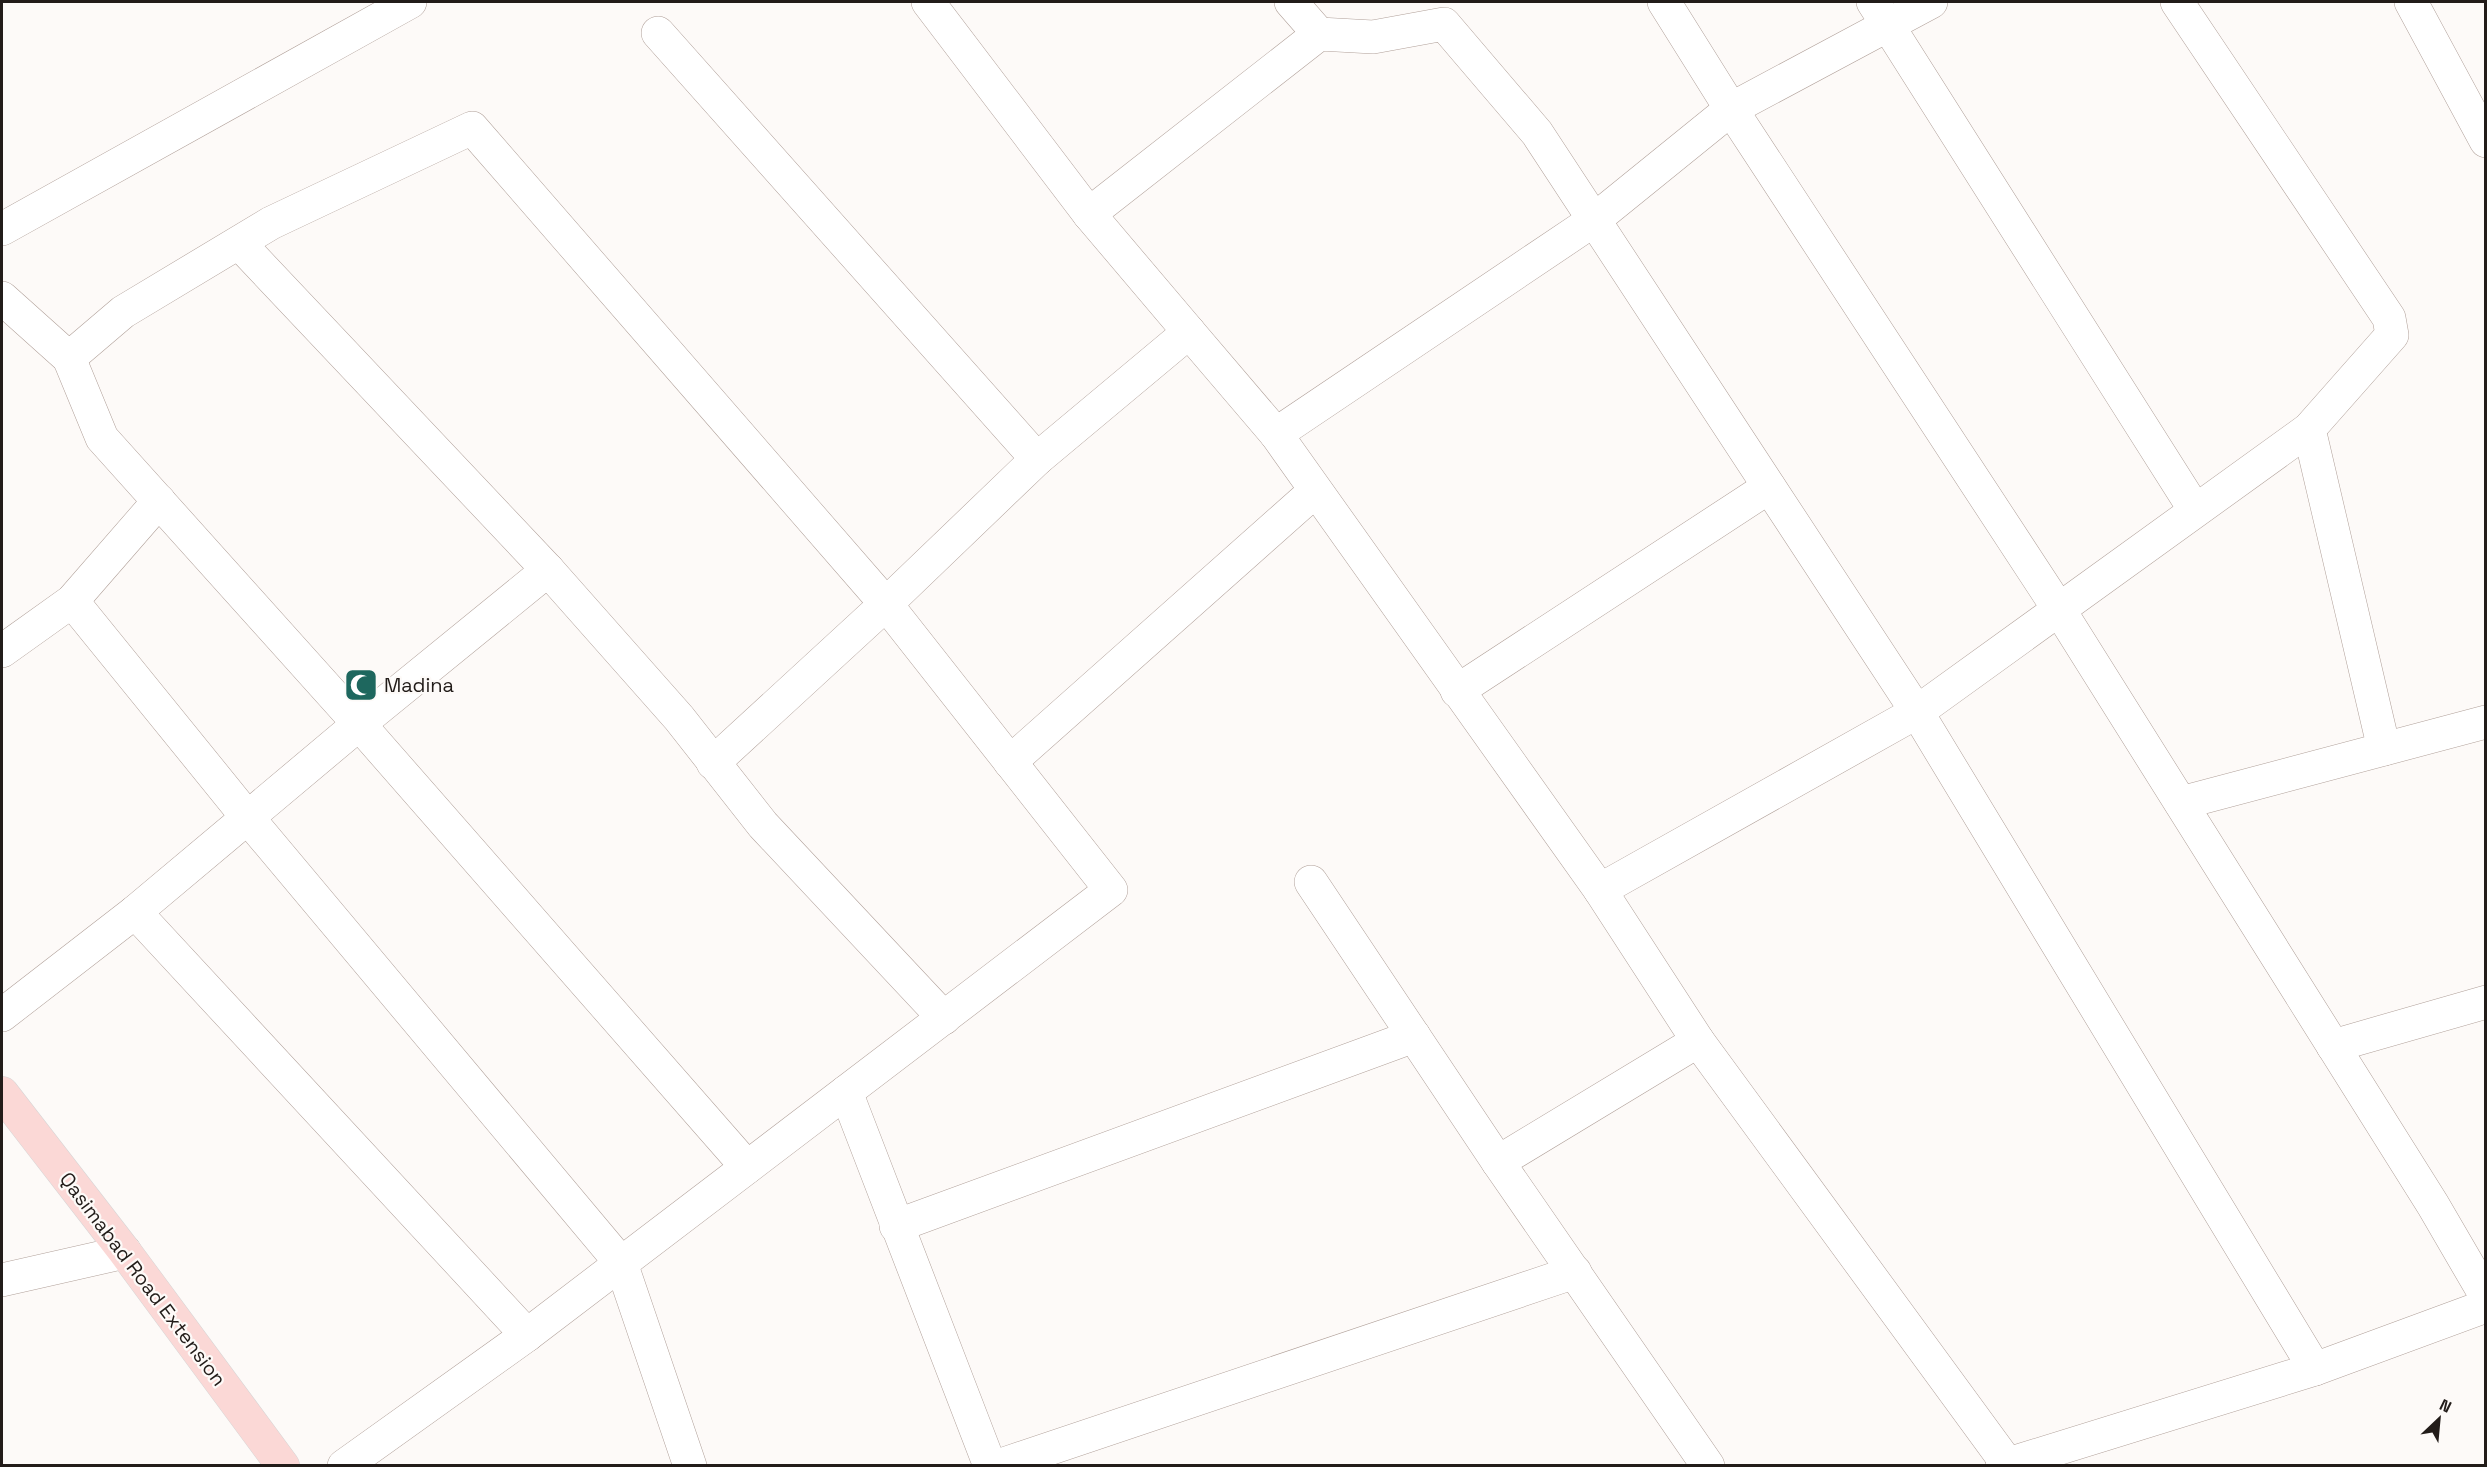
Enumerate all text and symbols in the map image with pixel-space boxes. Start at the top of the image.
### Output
mosque icon: Madina [343,667,379,703]
place label: Madina [384,672,454,698]
street label: Qasimabad Road Extension [54,1167,232,1391]
north arrow [2409,1389,2469,1449]
text: N [2436,1394,2455,1418]

